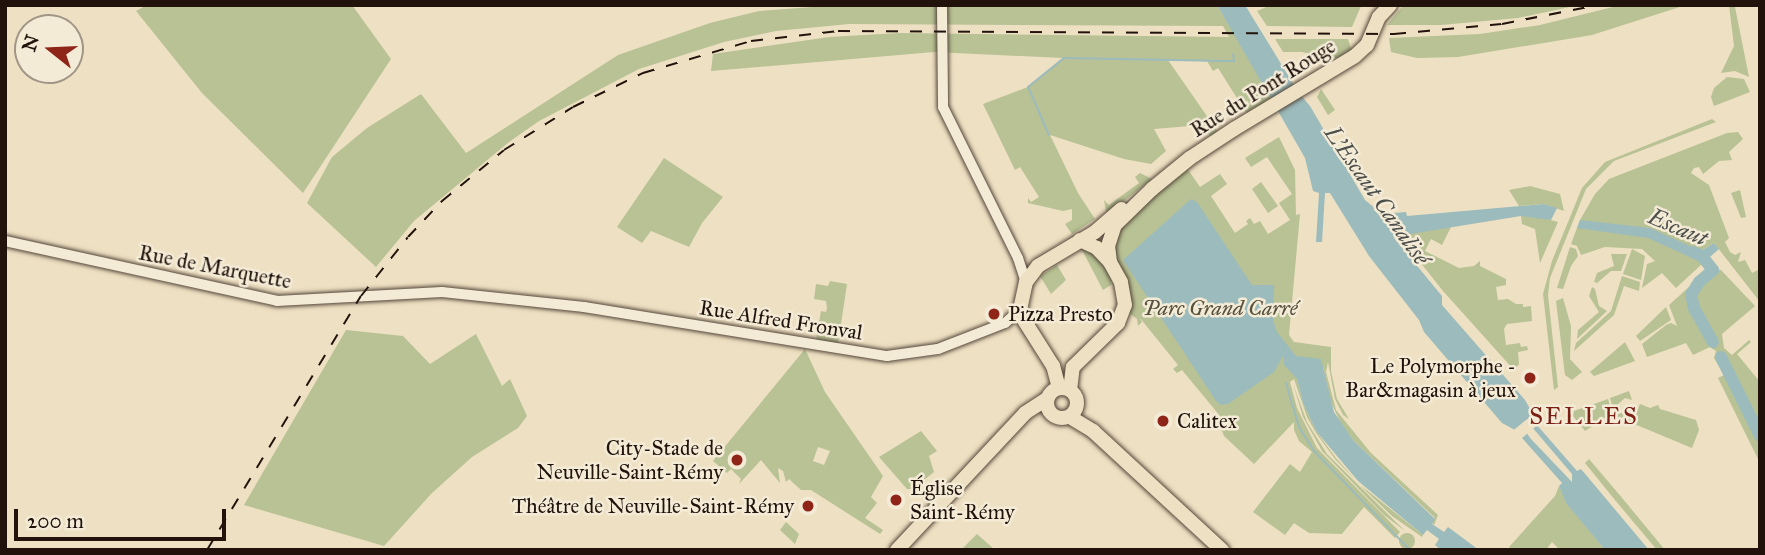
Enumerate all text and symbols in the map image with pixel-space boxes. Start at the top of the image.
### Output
north arrow [14,14,84,84]
text: N [17,32,44,54]
street label: Rue du Pont Rouge [1186,33,1340,143]
water label: L'Escaut Canalisé [1319,120,1435,270]
water label: Escaut [1644,202,1712,252]
street label: Rue de Marquette [137,240,293,294]
street label: Rue Alfred Fronval [698,295,864,345]
park label: Parc Grand Carré [1142,295,1298,321]
place label: Pizza Presto [1008,301,1113,327]
marker: Pizza Presto [986,306,1002,322]
place label: Le Polymorphe - Bar&magasin à jeux [1345,353,1516,403]
marker: Le Polymorphe - Bar&magasin à jeux [1522,370,1538,386]
district label: SELLES [1530,403,1638,431]
place label: Calitex [1177,408,1237,434]
marker: Calitex [1155,413,1171,429]
place label: City-Stade de Neuville-Saint-Rémy [537,435,723,485]
marker: City-Stade de Neuville-Saint-Rémy [729,452,745,468]
place label: Église Saint-Rémy [910,475,1015,525]
marker: Église Saint-Rémy [888,492,904,508]
place label: Théâtre de Neuville-Saint-Rémy [512,493,794,519]
scale bar [18,496,229,540]
marker: Théâtre de Neuville-Saint-Rémy [800,498,816,514]
text: 200 m [27,508,84,534]

